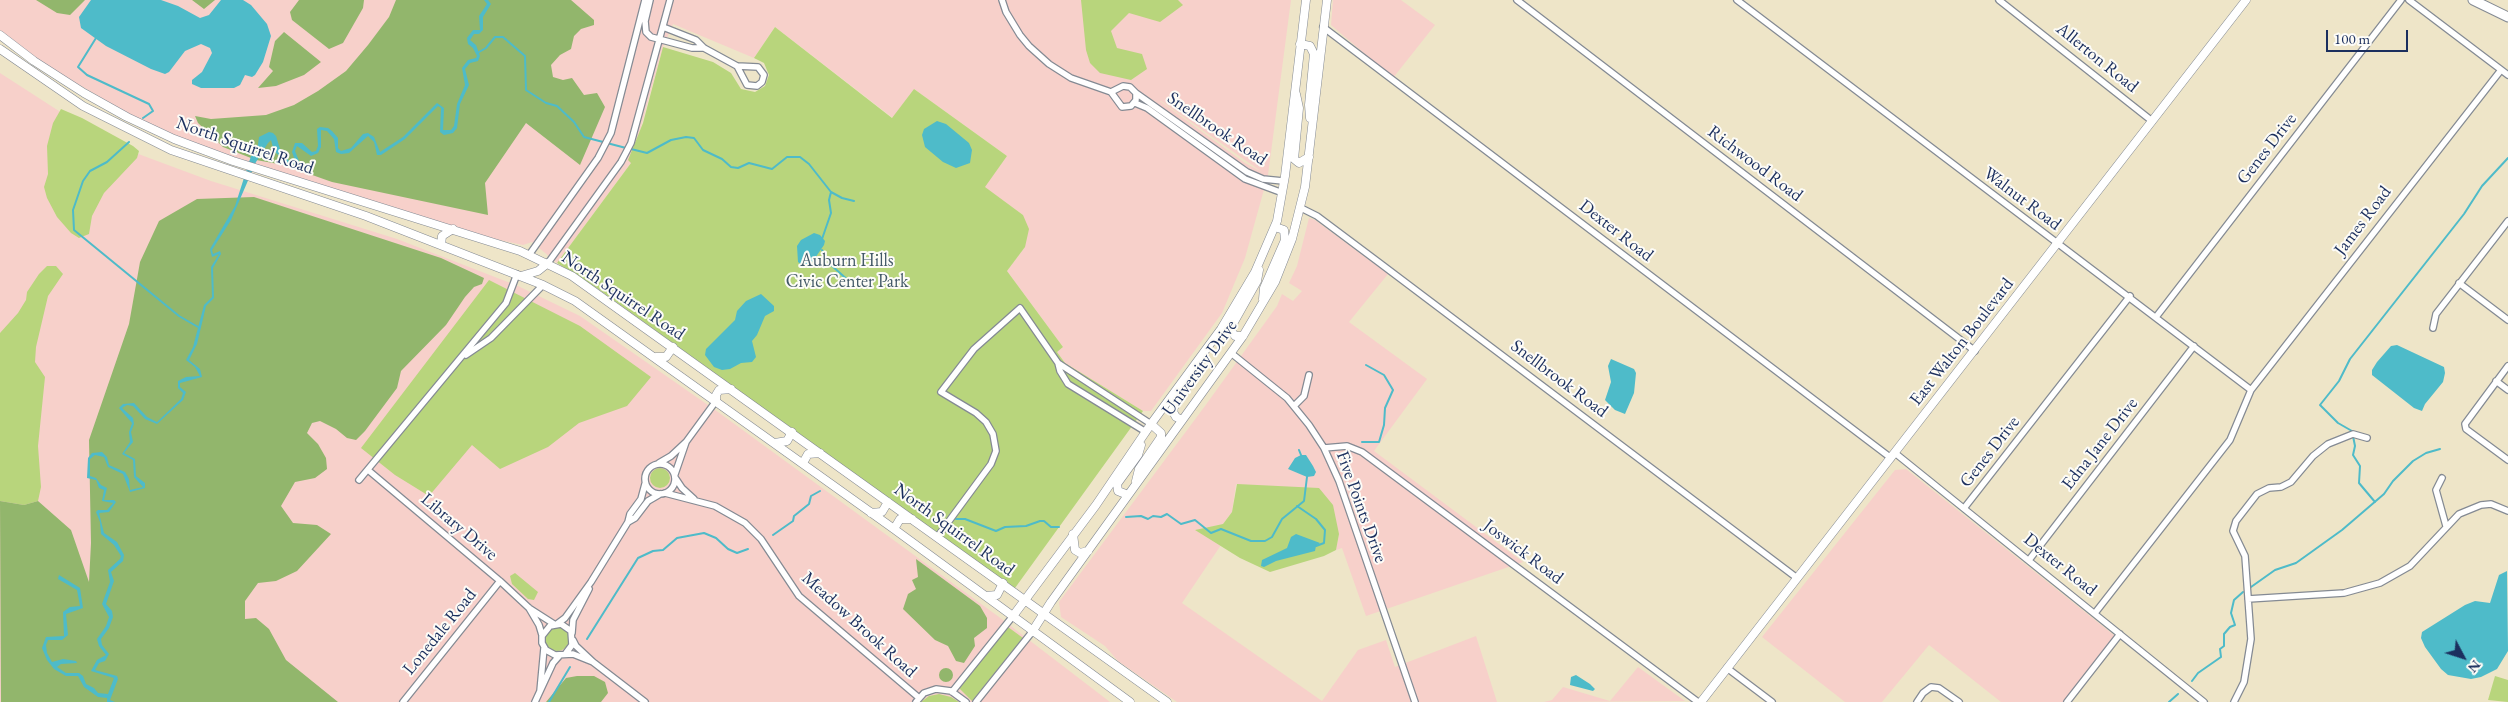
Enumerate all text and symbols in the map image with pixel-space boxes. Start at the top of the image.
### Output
street label: Allerton Road [2052,18,2142,98]
scale bar [2328,20,2410,52]
text: 100 m [2334,29,2370,48]
street label: Snellbrook Road [1163,88,1271,170]
street label: Genes Drive [2232,109,2302,189]
street label: North Squirrel Road [173,112,317,180]
street label: Richwood Road [1703,121,1807,207]
street label: Walnut Road [1979,163,2065,235]
street label: James Road [2330,182,2396,260]
street label: Dexter Road [1575,195,1657,267]
street label: North Squirrel Road [557,247,689,345]
park label: Auburn Hills Civic Center Park [786,250,908,292]
street label: East Walton Boulevard [1905,274,2019,410]
street label: University Drive [1158,316,1242,420]
street label: Snellbrook Road [1506,335,1612,423]
street label: Edna Jane Drive [2057,394,2143,494]
street label: Genes Drive [1955,412,2025,492]
street label: Five Points Drive [1331,448,1391,566]
street label: North Squirrel Road [889,479,1019,581]
street label: Library Drive [416,489,502,565]
street label: Joswick Road [1479,515,1567,589]
street label: Dexter Road [2019,529,2101,601]
street label: Meadow Brook Road [797,568,921,682]
street label: Lonedale Road [399,585,481,679]
north arrow [2438,632,2488,682]
text: N [2464,657,2485,677]

